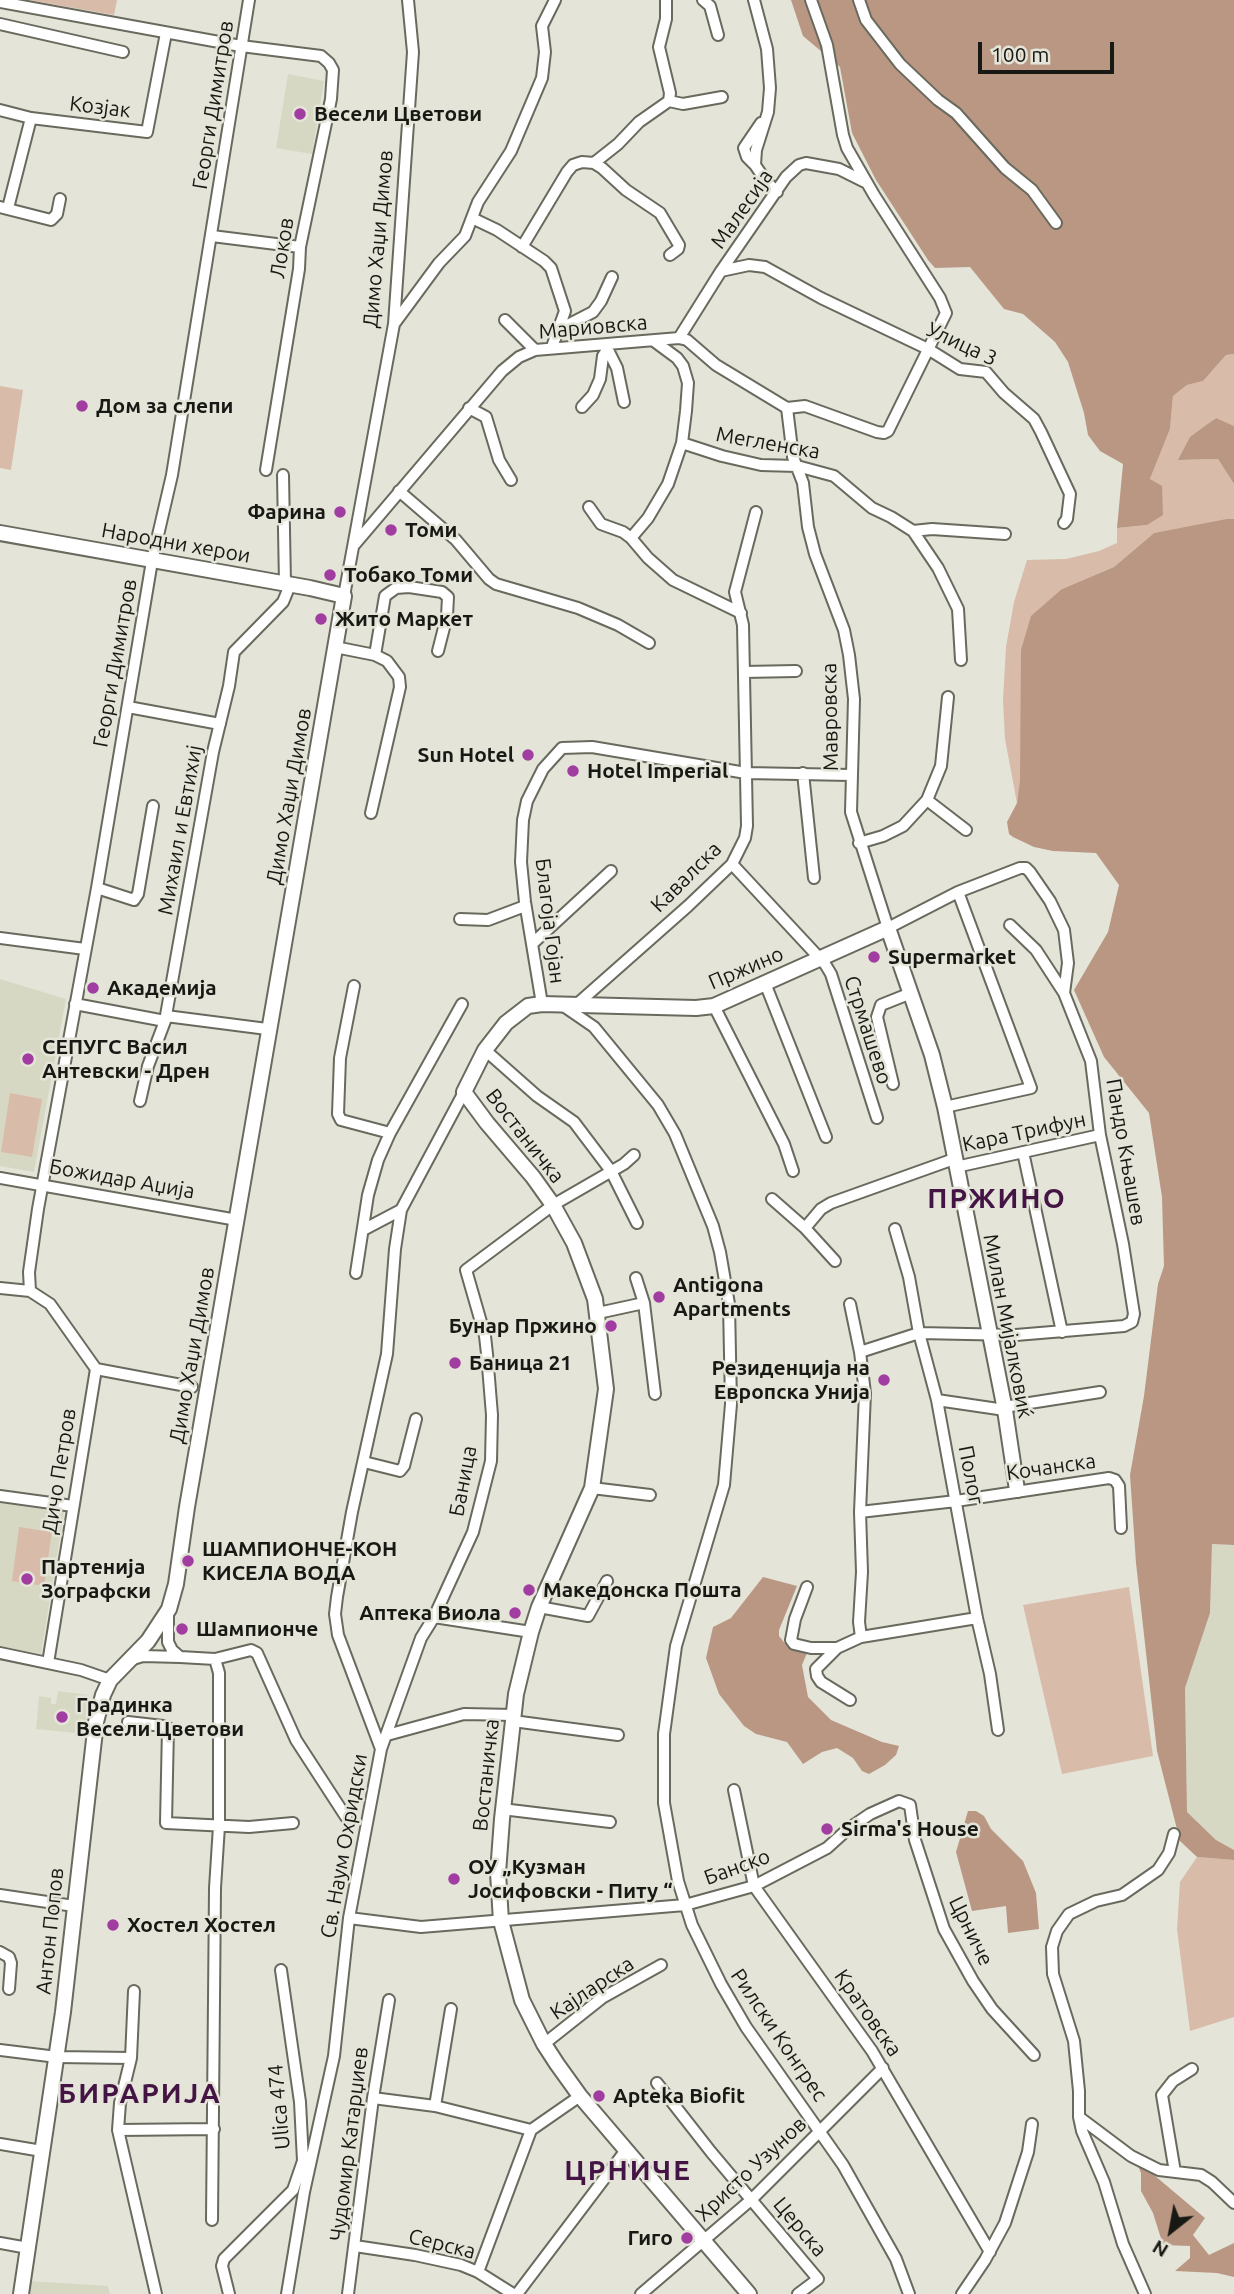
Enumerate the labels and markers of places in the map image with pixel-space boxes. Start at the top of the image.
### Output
place label: Весели Цветови [314,101,482,127]
marker: Весели Цветови [292,106,308,122]
place label: Дом за слепи [96,393,233,419]
marker: Дом за слепи [74,398,90,414]
place label: Фарина [247,499,326,525]
marker: Фарина [332,504,348,520]
place label: Томи [405,517,457,543]
marker: Томи [383,522,399,538]
place label: Тобако Томи [344,562,473,588]
marker: Тобако Томи [322,567,338,583]
place label: Жито Маркет [335,606,473,632]
marker: Жито Маркет [313,611,329,627]
place label: Sun Hotel [417,742,514,768]
marker: Sun Hotel [520,747,536,763]
place label: Hotel Imperial [587,758,728,784]
marker: Hotel Imperial [565,763,581,779]
place label: Supermarket [888,944,1016,970]
marker: Supermarket [866,949,882,965]
place label: Академија [107,975,217,1001]
marker: Академија [85,980,101,996]
place label: СЕПУГС Васил Антевски - Дрен [42,1034,210,1084]
marker: СЕПУГС Васил Антевски - Дрен [20,1051,36,1067]
place label: Antigona Apartments [673,1272,791,1322]
marker: Antigona Apartments [651,1289,667,1305]
place label: Бунар Пржино [449,1313,597,1339]
marker: Бунар Пржино [603,1318,619,1334]
place label: Баница 21 [469,1350,572,1376]
marker: Баница 21 [447,1355,463,1371]
place label: Резиденција на Европска Унија [711,1355,870,1405]
marker: Резиденција на Европска Унија [876,1372,892,1388]
place label: ШАМПИОНЧЕ-КОН КИСЕЛА ВОДА [202,1536,397,1586]
marker: ШАМПИОНЧЕ-КОН КИСЕЛА ВОДА [180,1553,196,1569]
place label: Партенија Зографски [41,1554,151,1604]
marker: Партенија Зографски [19,1571,35,1587]
place label: Македонска Пошта [543,1577,742,1603]
marker: Македонска Пошта [521,1582,537,1598]
place label: Аптека Виола [359,1600,501,1626]
marker: Аптека Виола [507,1605,523,1621]
place label: Шампионче [196,1616,318,1642]
marker: Шампионче [174,1621,190,1637]
place label: Градинка Весели Цветови [76,1692,244,1742]
marker: Градинка Весели Цветови [54,1709,70,1725]
place label: Sirma's House [841,1816,979,1842]
marker: Sirma's House [819,1821,835,1837]
place label: ОУ „Кузман Јосифовски - Питу “ [468,1854,672,1904]
marker: ОУ „Кузман Јосифовски - Питу “ [446,1871,462,1887]
place label: Хостел Хостел [127,1912,276,1938]
marker: Хостел Хостел [105,1917,121,1933]
place label: Apteka Biofit [613,2083,745,2109]
marker: Apteka Biofit [591,2088,607,2104]
place label: Гиго [627,2225,673,2251]
marker: Гиго [679,2230,695,2246]

